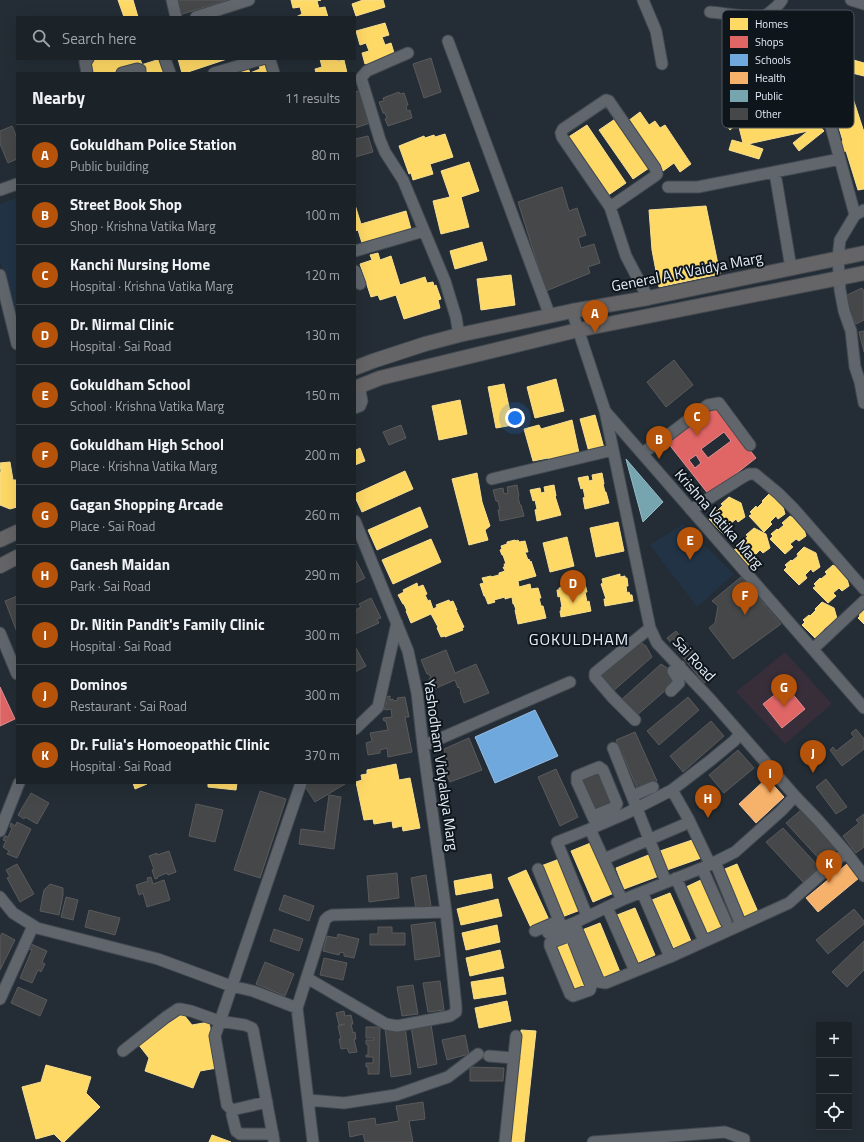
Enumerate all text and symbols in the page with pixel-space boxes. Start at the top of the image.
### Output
legend [722,10,854,128]
search box [16,16,356,60]
text: Homes [755,16,788,32]
icon: search [30,27,52,49]
text: Search here [62,27,136,50]
text: Shops [755,34,784,50]
text: Schools [755,52,791,68]
text: Health [755,70,786,86]
text: Nearby [32,85,85,111]
text: 11 results [285,88,340,108]
text: Public [755,88,783,104]
text: Other [755,106,782,122]
text: Gokuldham Police Station [70,133,236,156]
text: A [41,145,49,165]
text: 80 m [312,145,340,165]
text: Public building [70,156,149,176]
text: Street Book Shop [70,193,182,216]
text: B [41,205,49,225]
text: 100 m [304,205,340,225]
text: Shop · Krishna Vatika Marg [70,216,216,236]
street label: General A K Vaidya Marg [609,245,765,297]
text: Kanchi Nursing Home [70,253,210,276]
text: C [41,265,49,285]
text: 120 m [304,265,340,285]
text: Hospital · Krishna Vatika Marg [70,276,233,296]
pin: A [582,300,608,333]
text: Dr. Nirmal Clinic [70,313,174,336]
text: D [41,325,49,345]
text: 130 m [304,325,340,345]
text: Hospital · Sai Road [70,336,171,356]
text: Gokuldham School [70,373,190,396]
text: E [41,385,49,405]
text: 150 m [304,385,340,405]
text: School · Krishna Vatika Marg [70,396,224,416]
pin: C [684,403,710,436]
your location [505,408,525,428]
pin: B [646,426,672,459]
text: Gokuldham High School [70,433,224,456]
text: F [42,445,48,465]
text: 200 m [304,445,340,465]
text: Place · Krishna Vatika Marg [70,456,217,476]
street label: Krishna Vatika Marg [669,464,770,574]
text: Gagan Shopping Arcade [70,493,223,516]
text: G [41,505,49,525]
text: 260 m [304,505,340,525]
text: Place · Sai Road [70,516,155,536]
pin: E [677,527,703,560]
text: Ganesh Maidan [70,553,170,576]
text: H [41,565,49,585]
text: 290 m [304,565,340,585]
pin: D [560,570,586,603]
text: Park · Sai Road [70,576,151,596]
pin: F [732,582,758,615]
text: Dr. Nitin Pandit's Family Clinic [70,613,265,636]
text: I [43,625,47,645]
text: 300 m [304,625,340,645]
district label: GOKULDHAM [529,627,629,651]
street label: Sai Road [667,631,721,687]
text: Hospital · Sai Road [70,636,171,656]
text: Dominos [70,673,127,696]
pin: G [771,674,797,707]
street label: Yashodham Vidyalaya Marg [418,678,465,853]
text: J [43,685,47,705]
text: 300 m [304,685,340,705]
text: Restaurant · Sai Road [70,696,187,716]
text: Dr. Fulia's Homoeopathic Clinic [70,733,270,756]
pin: J [800,740,826,773]
text: K [41,745,49,765]
text: 370 m [304,745,340,765]
text: Hospital · Sai Road [70,756,171,776]
pin: I [757,760,783,793]
pin: H [695,785,721,818]
pin: K [816,850,842,883]
map controls [816,1022,852,1130]
button: + [816,1022,852,1058]
button: − [816,1058,852,1094]
button: locate [816,1094,852,1130]

